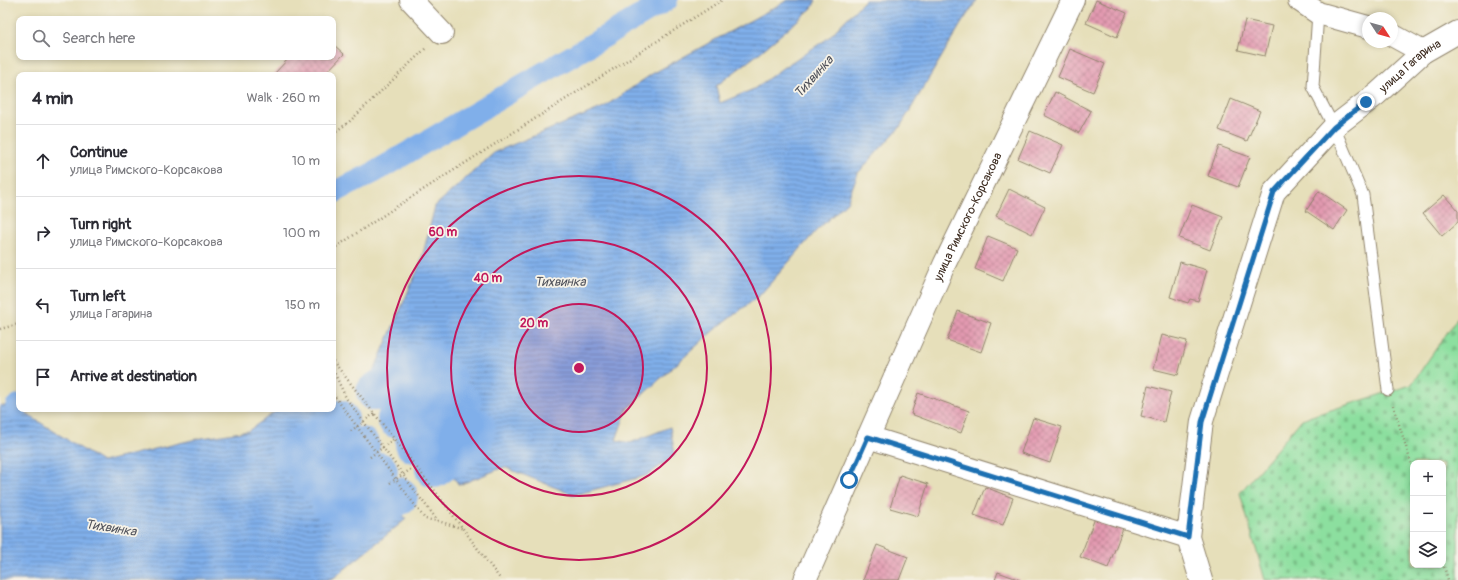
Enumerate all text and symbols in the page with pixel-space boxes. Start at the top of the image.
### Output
north arrow [1362,12,1398,48]
search box [16,16,336,60]
icon: search [30,27,52,49]
text: Search here [62,29,135,48]
street label: улица Гагарина [1376,36,1444,97]
water label: Тихвинка [791,52,837,101]
text: 4 min [32,88,73,109]
text: Walk · 260 m [246,90,320,106]
route end [1357,93,1375,111]
text: Continue [70,143,128,162]
icon: ahead [32,150,54,172]
street label: улица Римского-Корсакова [930,150,1006,285]
text: 10 m [292,153,320,169]
text: улица Римского-Корсакова [70,162,223,178]
text: Turn right [70,215,131,234]
icon: right [32,222,54,244]
text: 100 m [283,225,320,241]
text: 60 m [429,225,458,240]
text: улица Римского-Корсакова [70,234,223,250]
text: 40 m [473,271,503,286]
water label: Тихвинка [535,274,586,290]
text: Turn left [70,287,126,306]
icon: left [32,294,54,316]
text: 150 m [285,297,320,313]
text: улица Гагарина [70,306,152,322]
text: 20 m [520,316,548,331]
centre of rings [572,361,586,375]
icon: arrive [32,366,54,388]
text: Arrive at destination [70,367,197,386]
map controls [1410,460,1446,568]
button: + [1410,460,1446,496]
route start [840,471,858,489]
button: − [1410,496,1446,532]
water label: Тихвинка [84,516,138,540]
button: layers [1410,532,1446,568]

